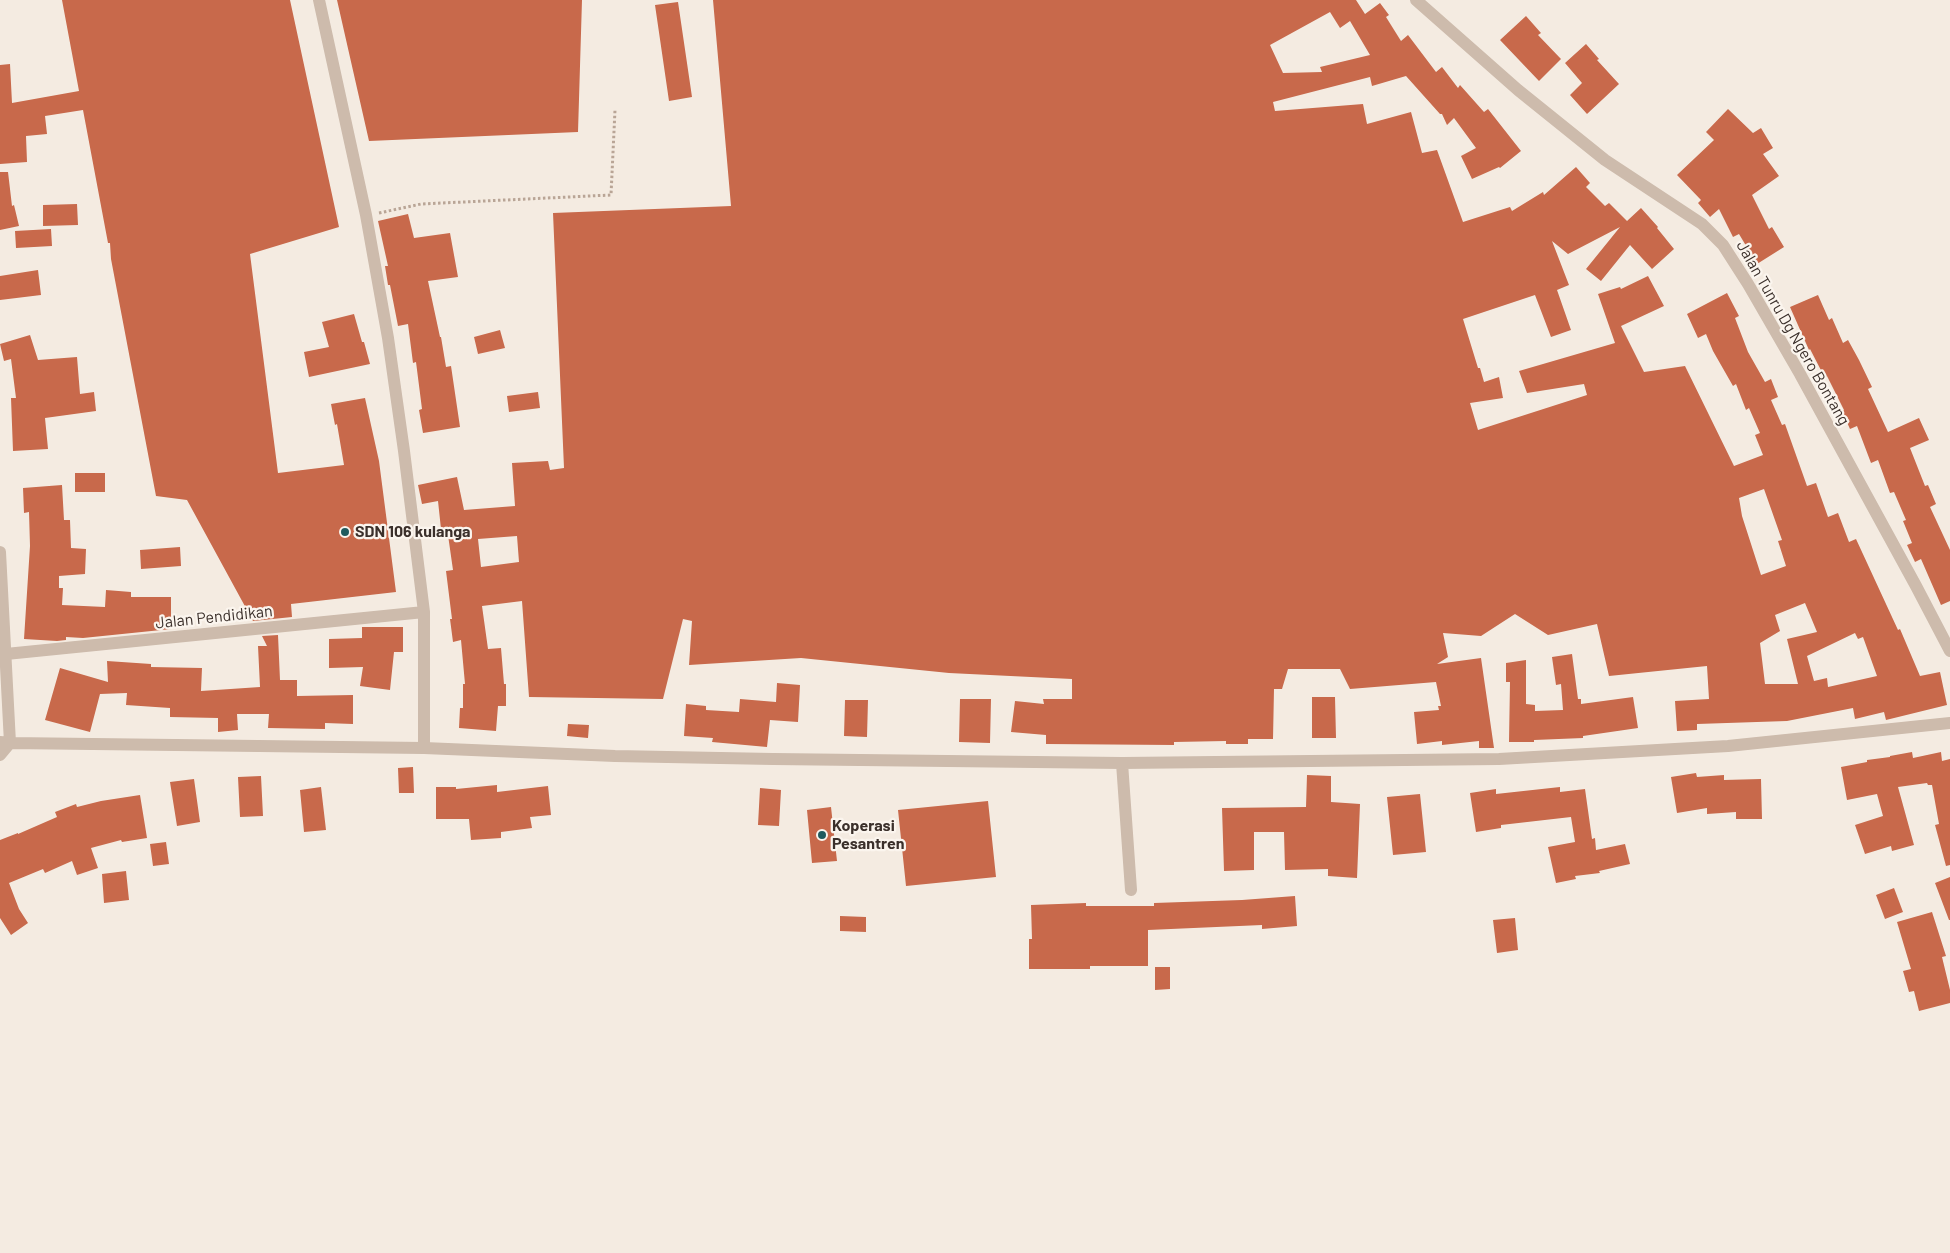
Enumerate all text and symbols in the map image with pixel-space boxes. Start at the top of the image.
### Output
street label: Jalan Tunru Dg Ngero Bontang [1732,237,1854,429]
place label: SDN 106 kulanga [355,522,471,542]
marker: SDN 106 kulanga [339,526,351,538]
street label: Jalan Pendidikan [155,601,273,633]
place label: Koperasi Pesantren [832,816,904,854]
marker: Koperasi Pesantren [816,829,828,841]

